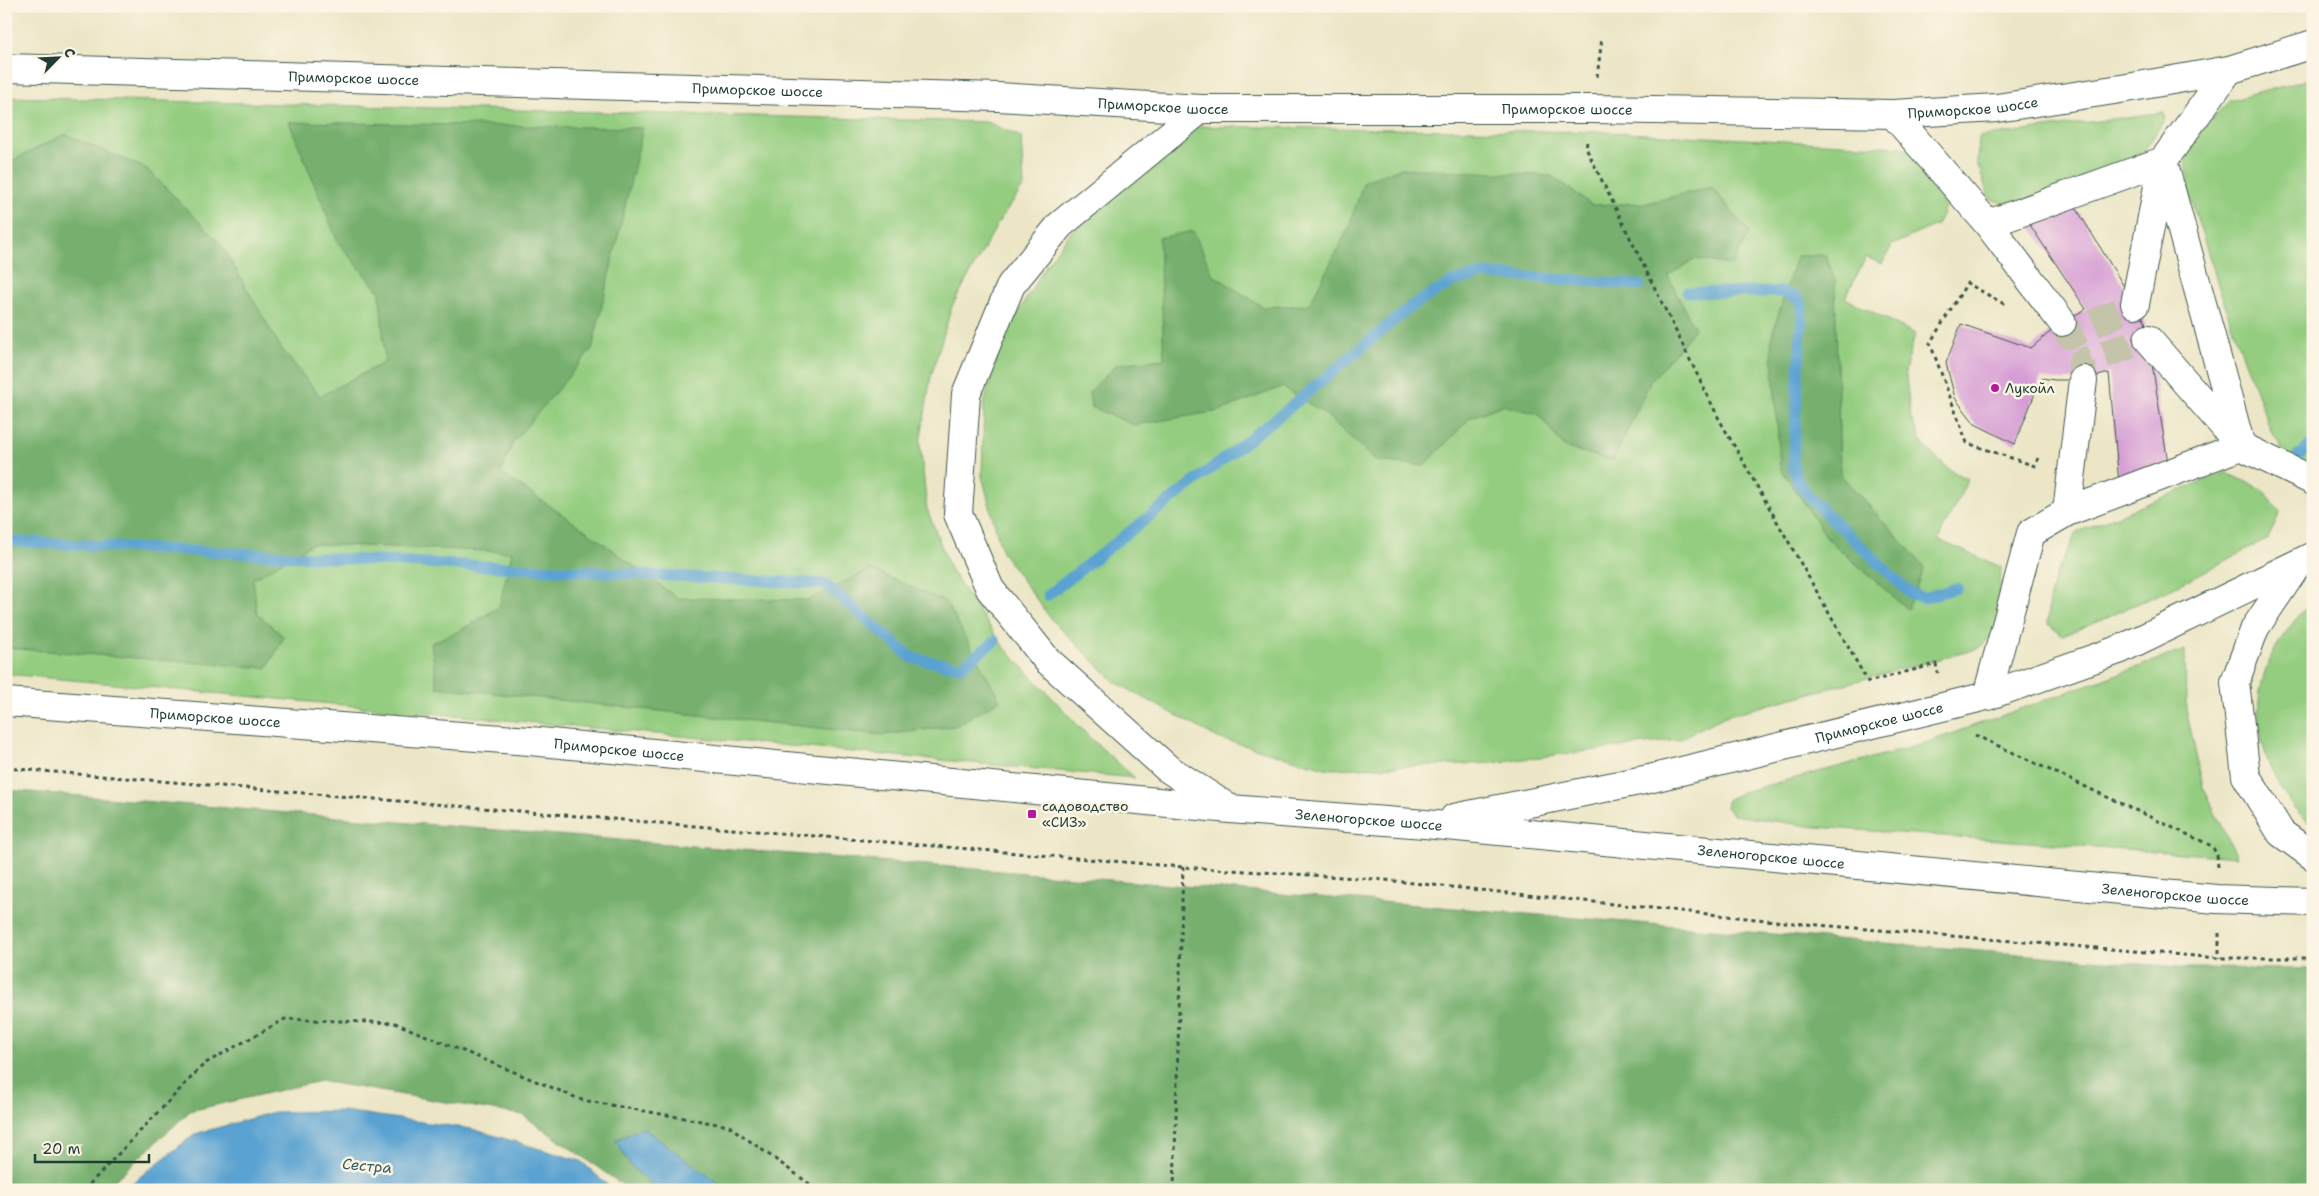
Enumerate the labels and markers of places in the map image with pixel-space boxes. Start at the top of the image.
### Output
place label: Лукойл [2005,379,2055,397]
marker: Лукойл [1989,382,2001,394]
place label: садоводство «СИЗ» [1042,797,1129,831]
marker: садоводство «СИЗ» [1026,808,1038,820]

